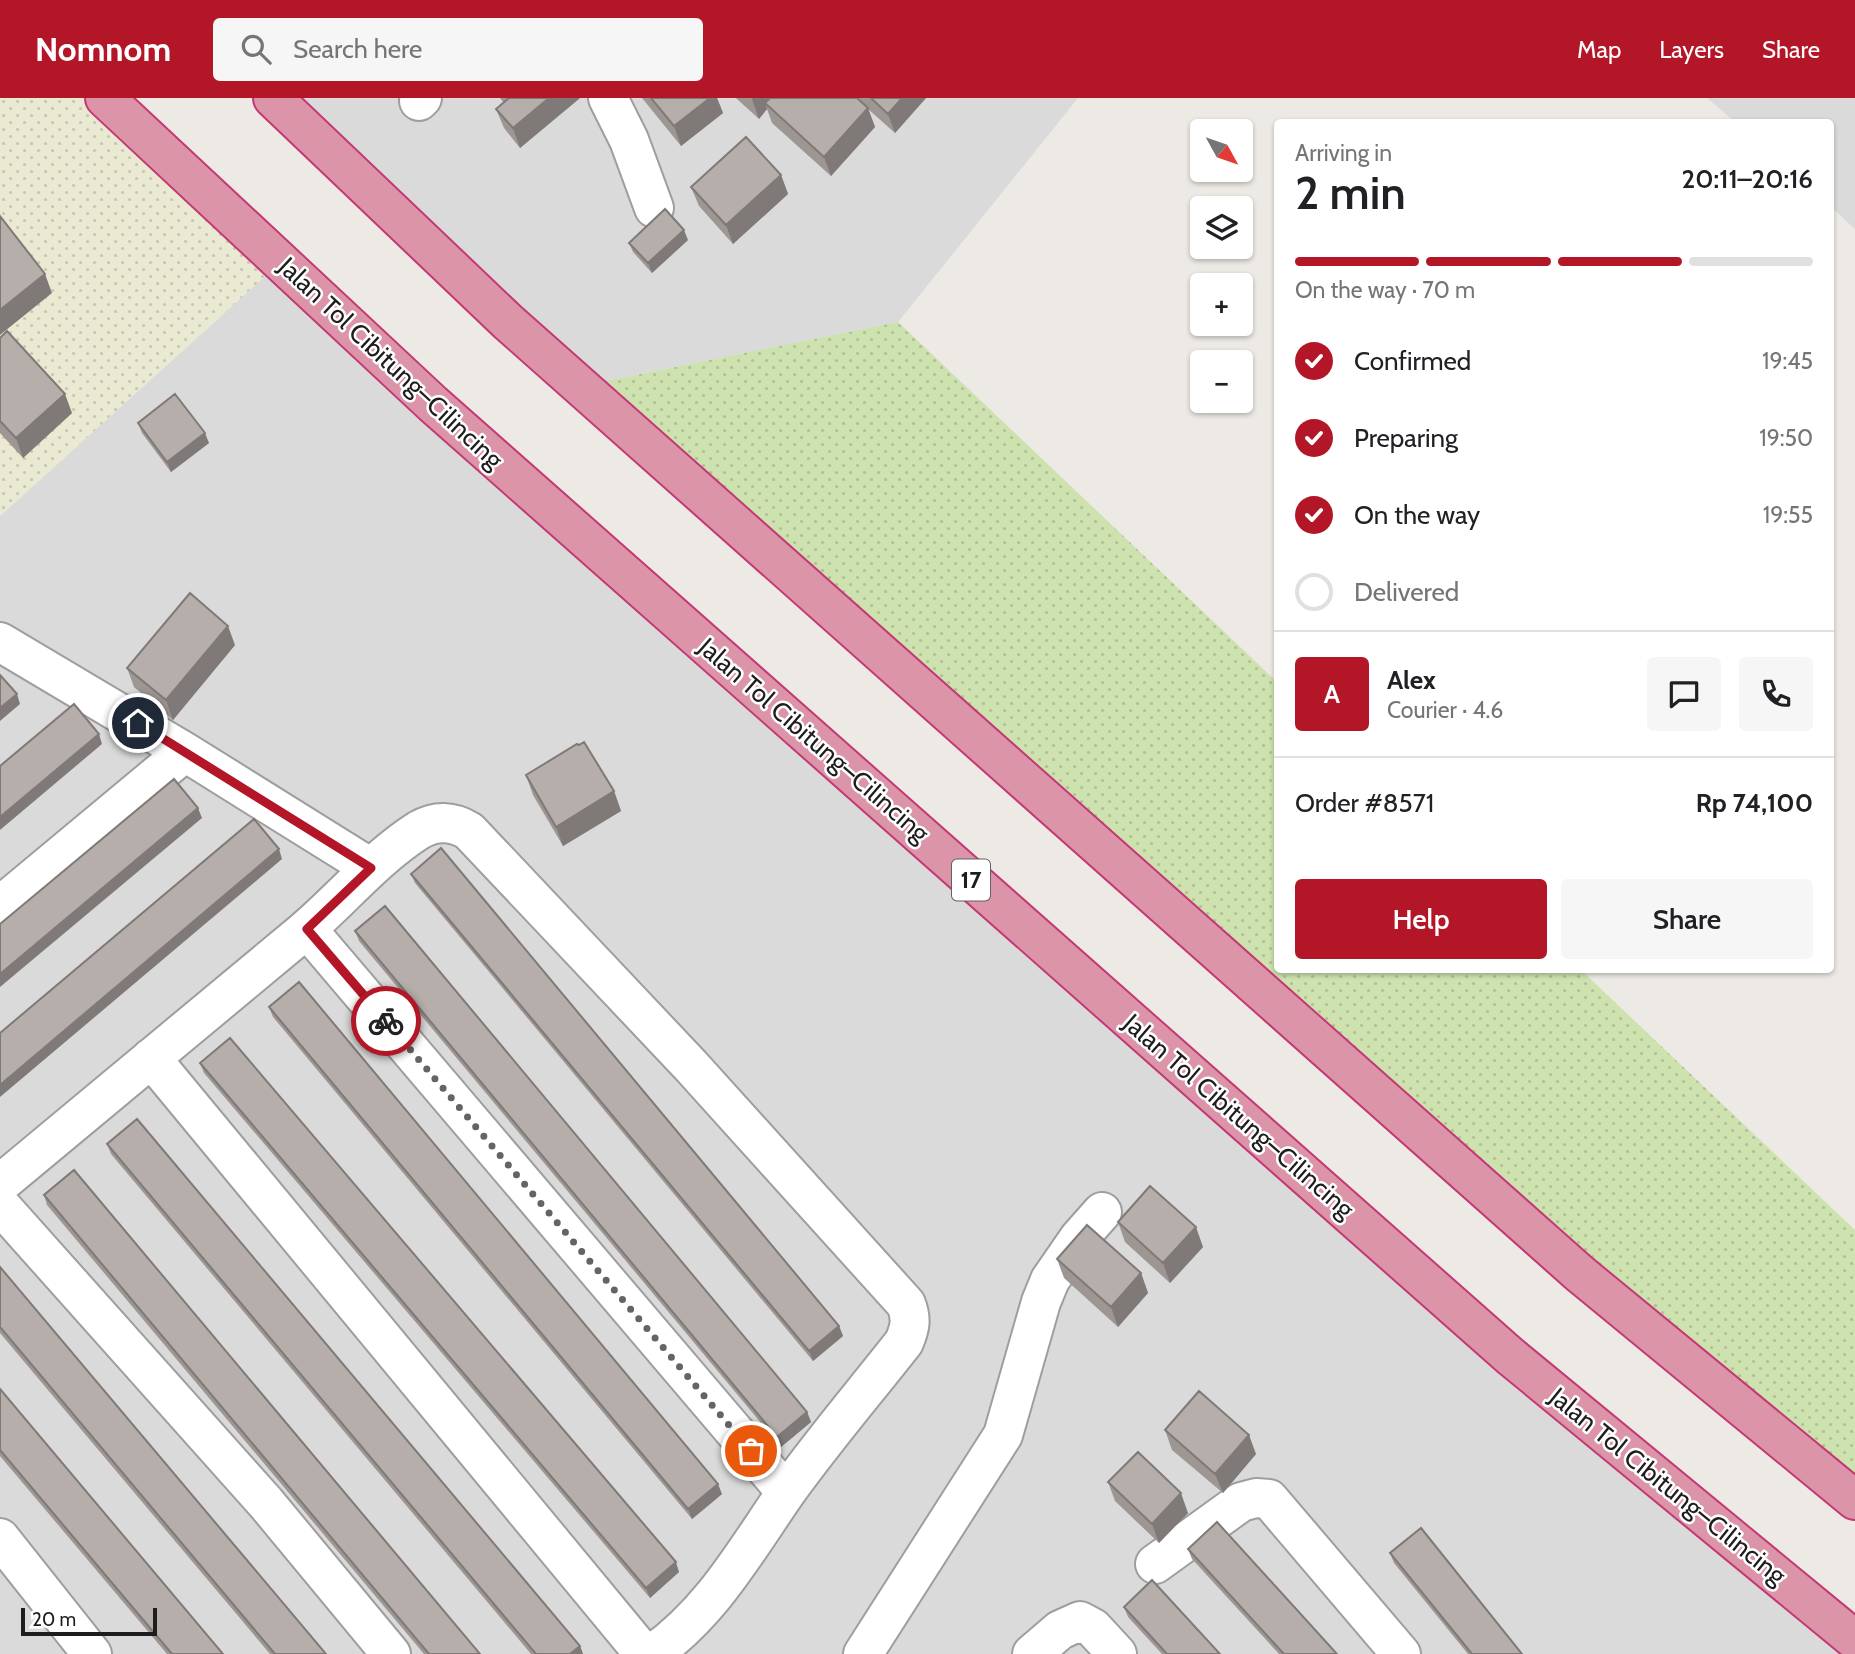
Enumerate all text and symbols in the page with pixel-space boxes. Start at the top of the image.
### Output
search box [213,18,703,81]
text: Nomnom [35,29,171,69]
icon: search [237,30,275,68]
text: Search here [293,33,422,65]
text: Map [1577,35,1621,64]
text: Layers [1659,35,1724,64]
text: Share [1762,35,1820,64]
north arrow [1190,119,1253,182]
map controls [1190,119,1253,413]
text: Arriving in [1295,139,1392,167]
text: 20:11–20:16 [1682,163,1813,195]
text: 2 min [1295,165,1406,221]
button: layers [1190,196,1253,259]
street label: Jalan Tol Cibitung–Cilincing [271,250,511,476]
button: + [1190,273,1253,336]
text: On the way · 70 m [1295,276,1475,304]
icon: check [1295,342,1333,380]
text: Confirmed [1354,345,1471,377]
text: 19:45 [1762,347,1813,375]
button: − [1190,350,1253,413]
icon: check [1295,419,1333,457]
text: Preparing [1354,422,1458,454]
text: 19:50 [1759,424,1813,452]
icon: check [1295,496,1333,534]
text: On the way [1354,499,1480,531]
text: 19:55 [1763,501,1813,529]
text: Delivered [1354,576,1459,608]
street label: Jalan Tol Cibitung–Cilincing [691,630,937,850]
button: chat [1647,657,1721,731]
button: phone [1739,657,1813,731]
text: Alex [1387,664,1436,696]
text: A [1324,678,1340,710]
pin [108,693,168,753]
text: Courier · 4.6 [1387,696,1503,724]
icon: home [119,704,157,742]
text: Order #8571 [1295,787,1434,819]
text: Rp 74,100 [1696,787,1813,819]
road number: 17 [952,860,990,900]
button: Help [1295,879,1547,959]
button: Share [1561,879,1813,959]
courier [351,986,421,1056]
icon: bike [367,1002,405,1040]
street label: Jalan Tol Cibitung–Cilincing [1116,1006,1362,1226]
street label: Jalan Tol Cibitung–Cilincing [1542,1380,1794,1592]
pin [721,1421,781,1481]
icon: bag [732,1432,770,1470]
scale bar [21,1605,158,1637]
text: 20 m [32,1608,76,1631]

